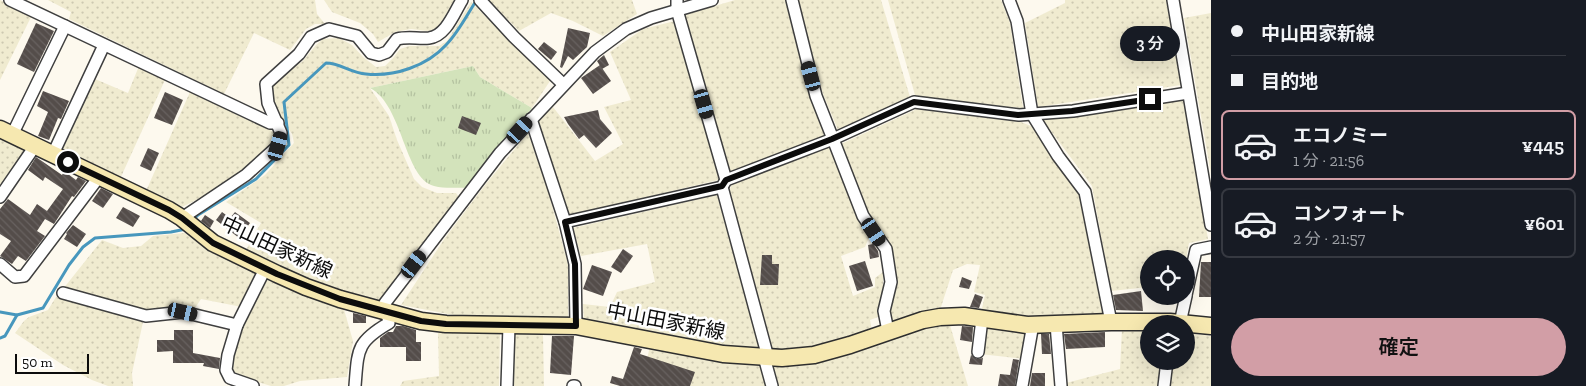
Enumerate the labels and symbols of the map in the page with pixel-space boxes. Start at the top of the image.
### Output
callout: 3 分 [1120,27,1180,62]
car [799,60,822,92]
car [692,88,715,120]
route end [1139,88,1161,110]
car [504,114,535,146]
car [266,130,289,162]
route start [57,151,79,173]
street label: 中山田家新線 [218,211,336,283]
car [859,215,888,249]
car [398,248,429,280]
street label: 中山田家新線 [605,298,727,344]
car [166,301,199,323]
scale bar [15,351,89,374]

